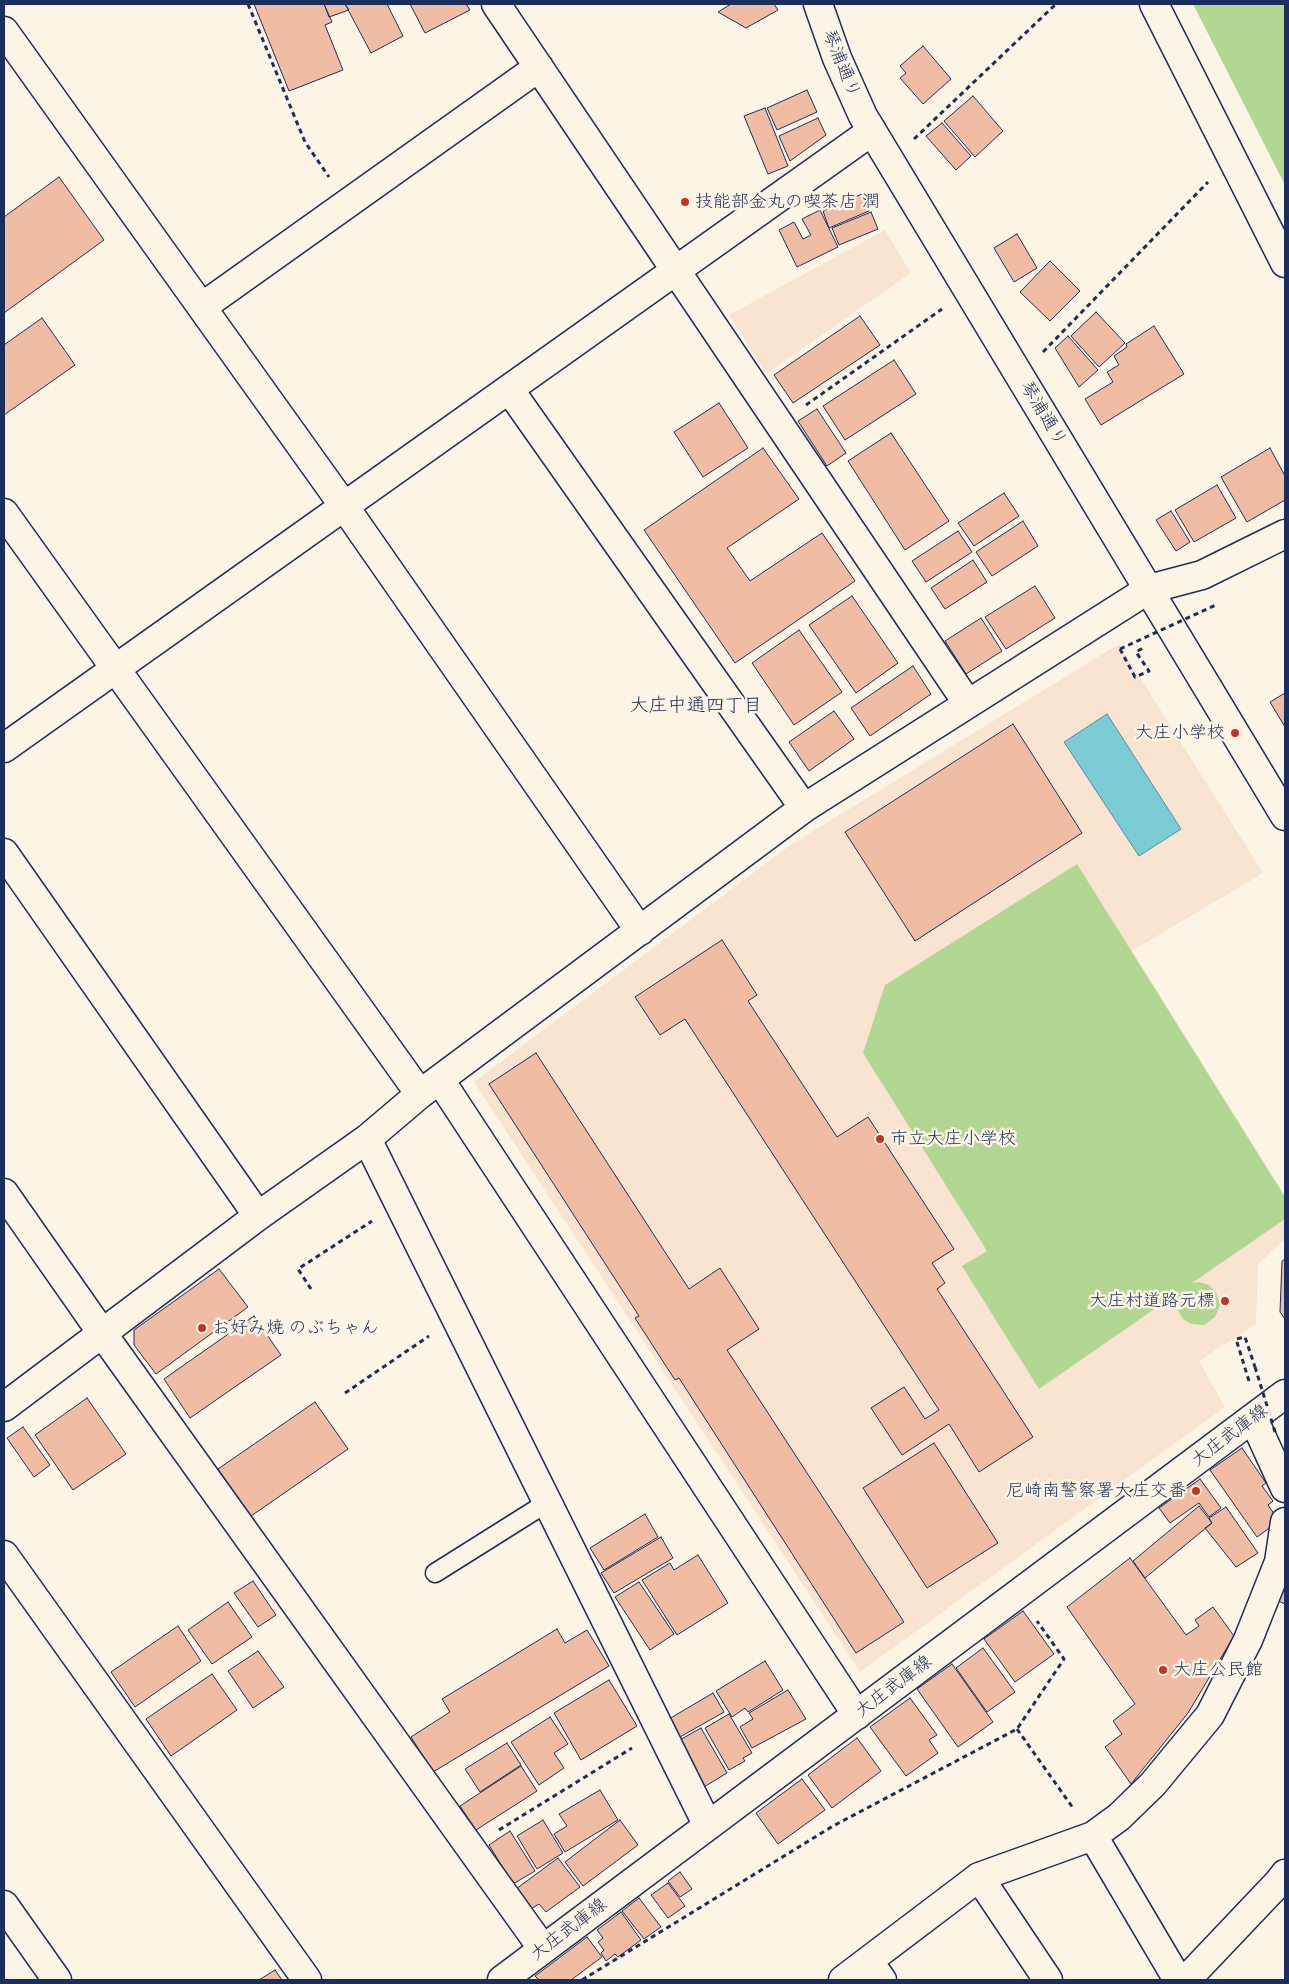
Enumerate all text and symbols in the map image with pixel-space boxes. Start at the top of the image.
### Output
street label: 琴浦通り [818,27,864,101]
place label: 技能部金丸の喫茶店 潤 [695,191,880,213]
marker: 技能部金丸の喫茶店 潤 [679,196,691,208]
street label: 琴浦通り [1015,378,1071,450]
district label: 大庄中通四丁目 [630,695,762,717]
place label: 大庄小学校 [1135,722,1225,744]
marker: 大庄小学校 [1229,727,1241,739]
place label: 市立大庄小学校 [890,1128,1016,1150]
marker: 市立大庄小学校 [874,1133,886,1145]
place label: 大庄村道路元標 [1089,1290,1215,1312]
marker: 大庄村道路元標 [1219,1295,1231,1307]
place label: お好み焼 のぶちゃん [212,1317,379,1339]
marker: お好み焼 のぶちゃん [196,1322,208,1334]
street label: 大庄武庫線 [1188,1400,1272,1472]
place label: 尼崎南警察署大庄交番 [1006,1480,1186,1502]
marker: 尼崎南警察署大庄交番 [1190,1485,1202,1497]
street label: 大庄武庫線 [852,1651,936,1723]
place label: 大庄公民館 [1173,1659,1263,1681]
marker: 大庄公民館 [1157,1664,1169,1676]
street label: 大庄武庫線 [527,1894,611,1966]

